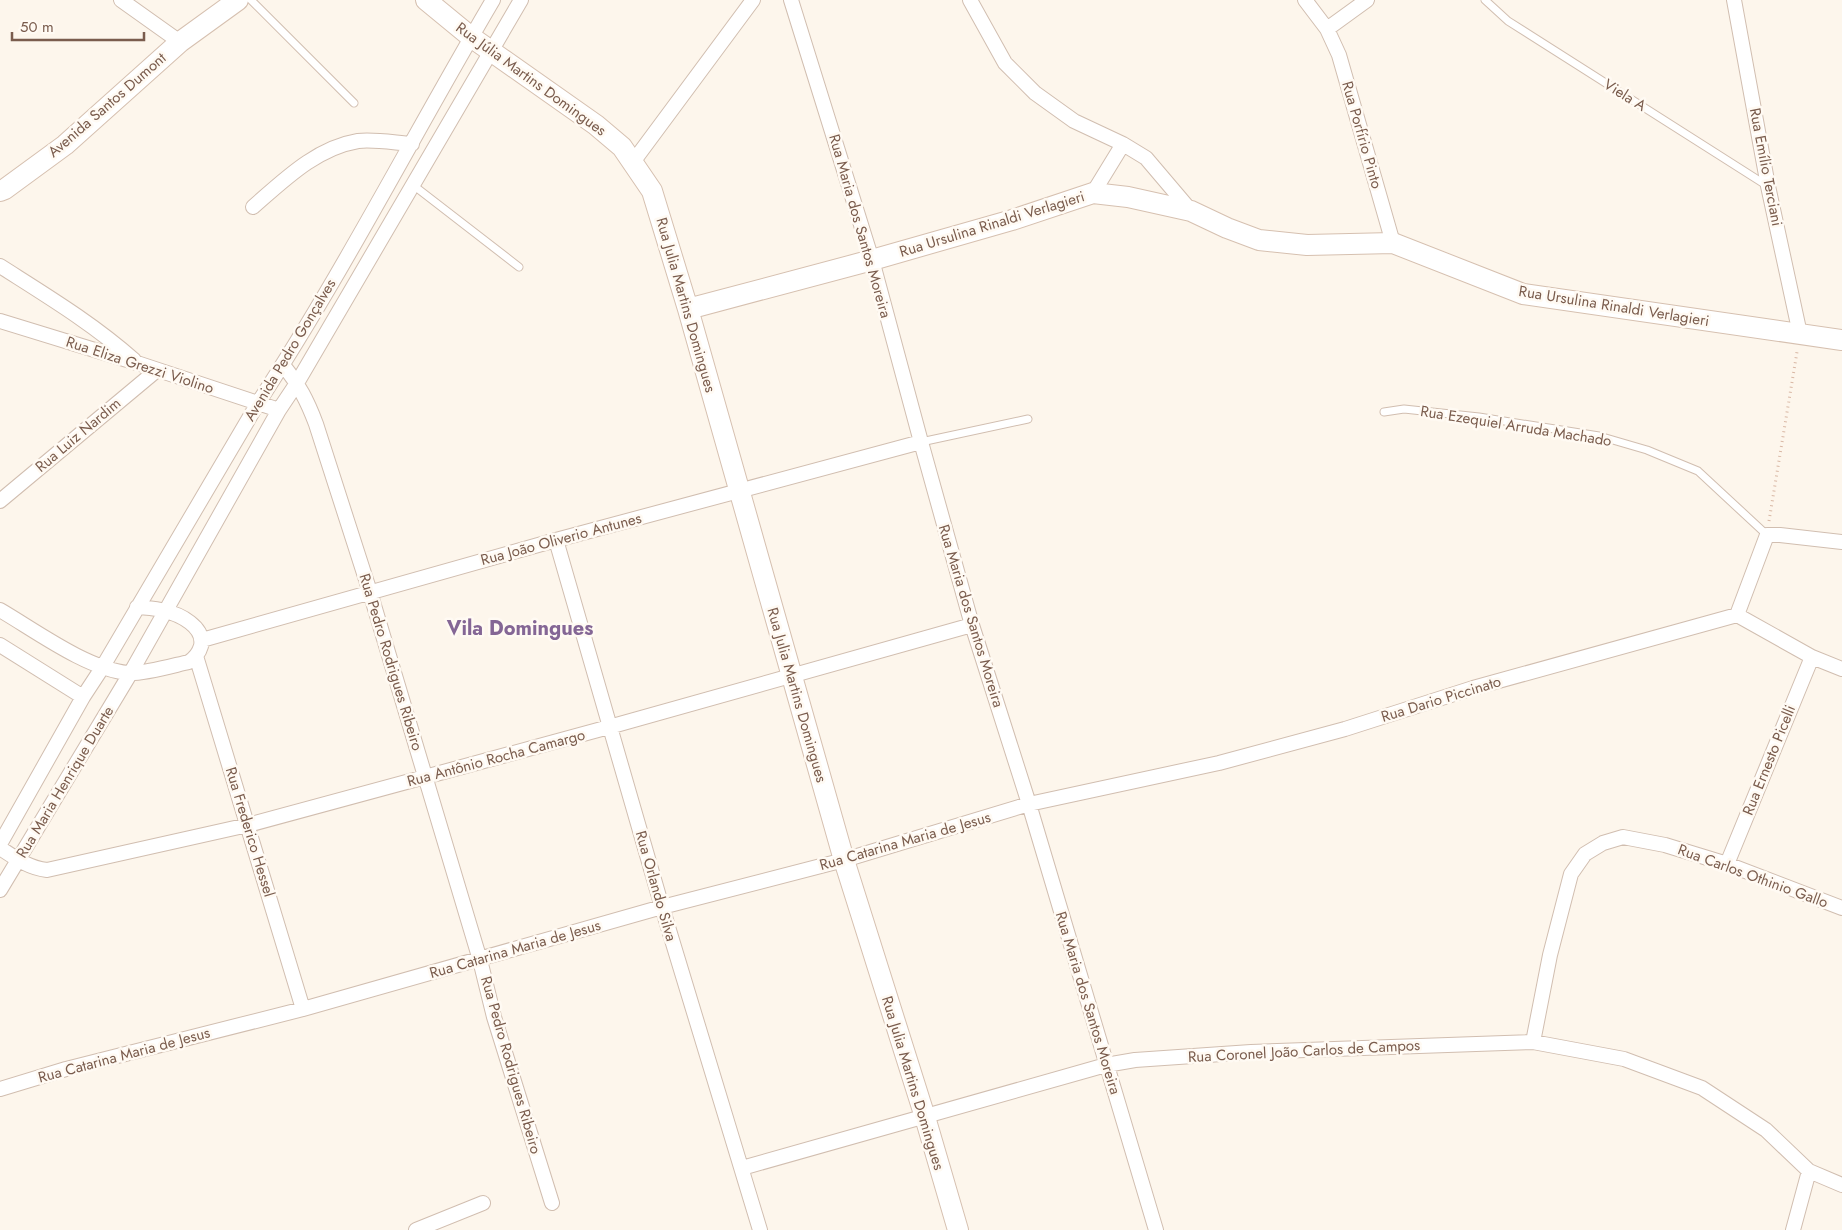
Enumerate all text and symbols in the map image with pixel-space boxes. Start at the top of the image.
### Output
scale bar [12,10,145,42]
text: 50 m [20,16,54,38]
street label: Rua Júlia Martins Domingues [451,17,611,141]
street label: Avenida Santos Dumont [43,47,171,163]
street label: Viela A [1599,73,1651,117]
street label: Rua Porfírio Pinto [1336,79,1388,191]
street label: Rua Emílio Terciani [1744,106,1788,228]
street label: Rua Maria dos Santos Moreira [823,132,897,320]
street label: Rua Ursulina Rinaldi Verlagieri [897,185,1087,263]
street label: Rua Julia Martins Domingues [650,215,722,395]
street label: Avenida Pedro Gonçalves [239,275,341,425]
street label: Rua Ursulina Rinaldi Verlagieri [1517,280,1711,332]
street label: Rua Eliza Grezzi Violino [63,331,217,399]
street label: Rua Luiz Nardim [30,393,126,477]
street label: Rua Ezequiel Arruda Machado [1419,400,1613,452]
street label: Rua João Oliverio Antunes [478,507,644,571]
street label: Rua Maria dos Santos Moreira [933,522,1009,710]
street label: Rua Pedro Rodrigues Ribeiro [354,571,428,753]
street label: Rua Julia Martins Domingues [761,605,833,785]
district label: Vila Domingues [446,614,593,643]
street label: Rua Dario Piccinato [1378,670,1504,728]
street label: Rua Maria Henrique Duarte [11,702,119,862]
street label: Rua Ernesto Picelli [1737,702,1801,818]
street label: Rua Antônio Rocha Camargo [405,724,587,792]
street label: Rua Frederico Hessel [220,764,280,900]
street label: Rua Catarina Maria de Jesus [817,806,993,876]
street label: Rua Orlando Silva [630,828,682,944]
street label: Rua Carlos Othinio Gallo [1675,839,1831,913]
street label: Rua Maria dos Santos Moreira [1050,909,1126,1097]
street label: Rua Catarina Maria de Jesus [427,914,603,984]
street label: Rua Pedro Rodrigues Ribeiro [475,973,547,1157]
street label: Rua Julia Martins Domingues [876,993,950,1173]
street label: Rua Catarina Maria de Jesus [36,1021,212,1089]
street label: Rua Coronel João Carlos de Campos [1187,1034,1421,1068]

